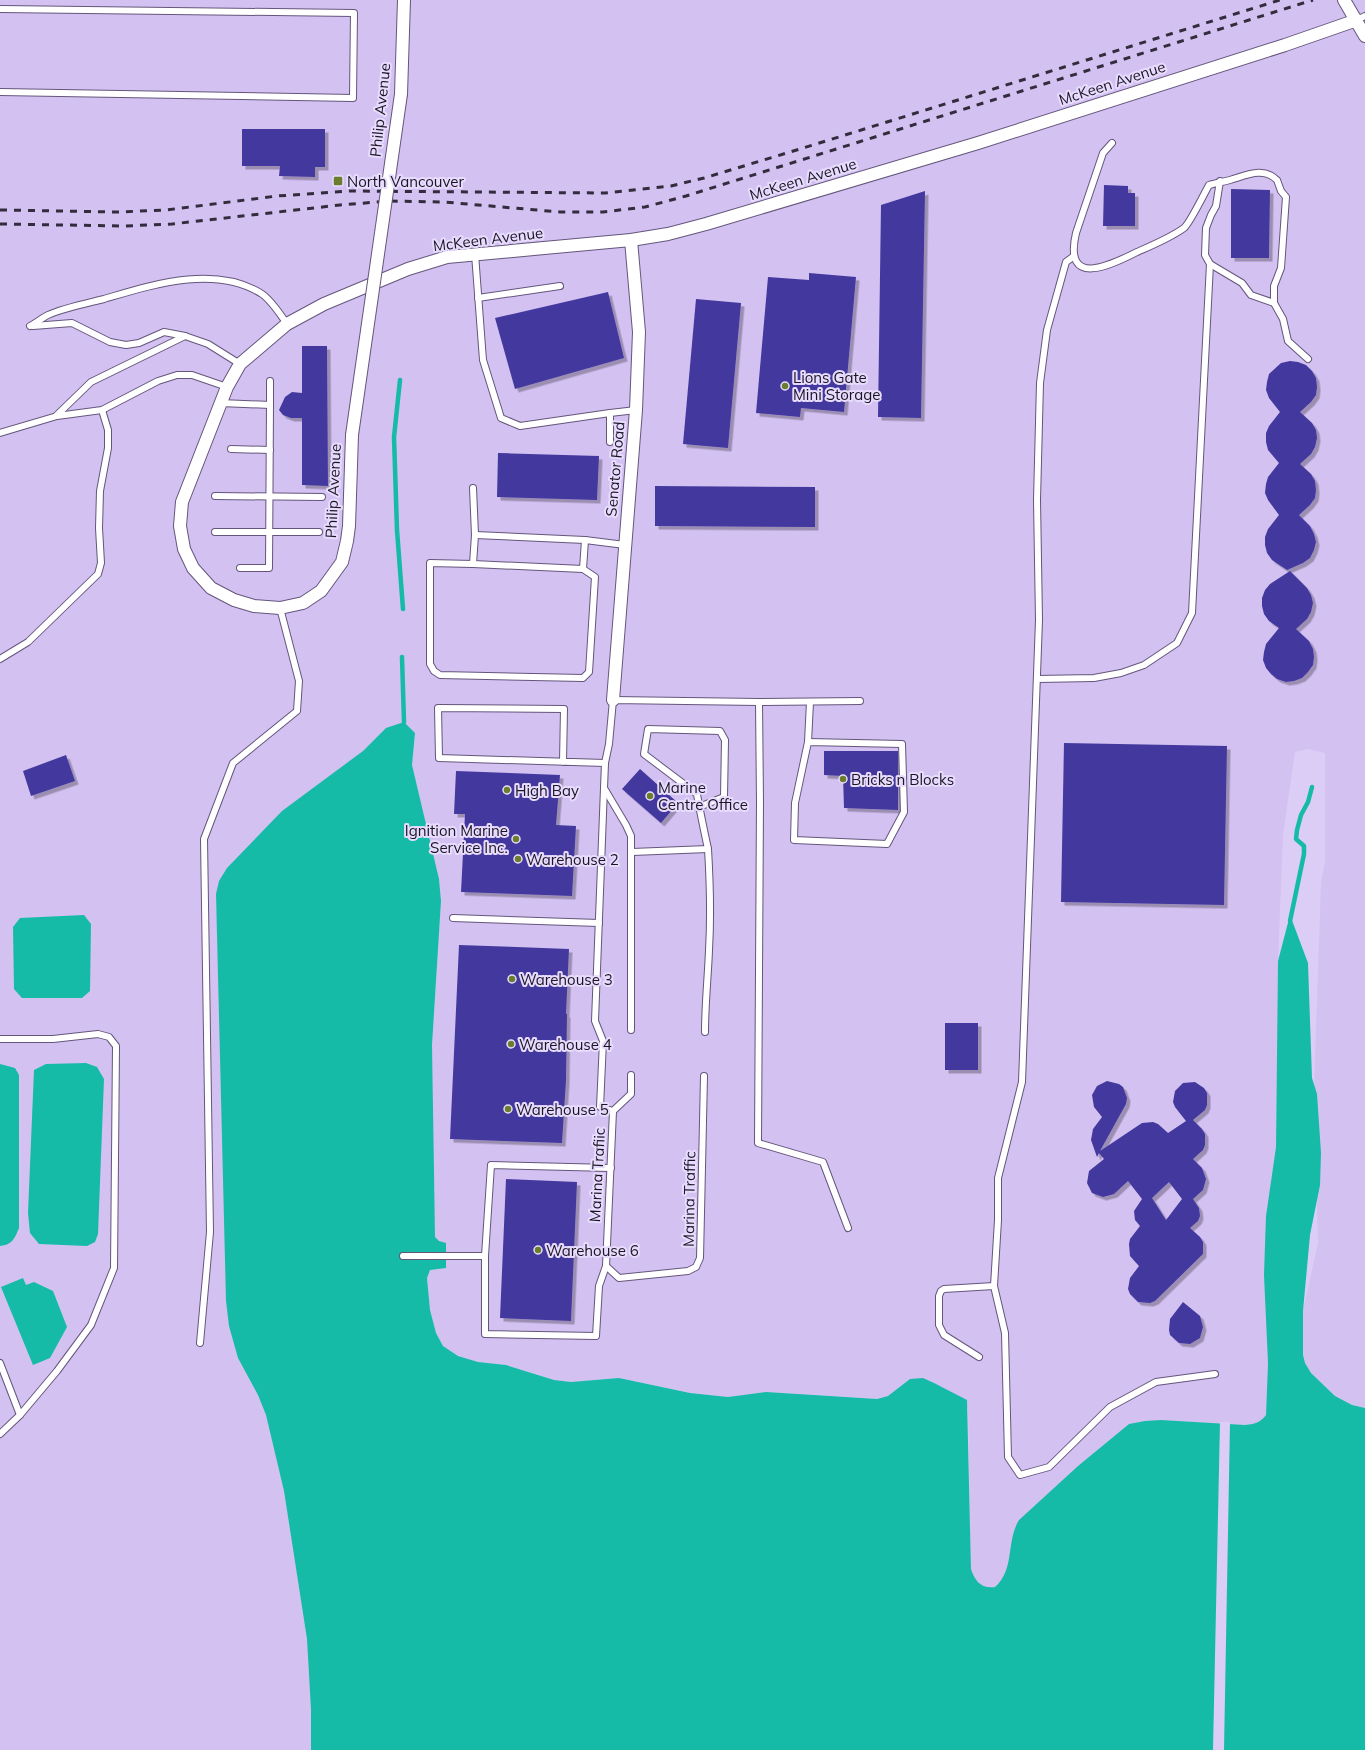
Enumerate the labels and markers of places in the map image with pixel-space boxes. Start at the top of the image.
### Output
place label: North Vancouver [347,172,464,191]
marker: North Vancouver [332,175,344,187]
place label: Lions Gate Mini Storage [793,368,880,404]
marker: Lions Gate Mini Storage [780,381,790,391]
place label: Bricks n Blocks [851,770,954,789]
marker: Bricks n Blocks [838,774,848,784]
place label: Marine Centre Office [658,778,748,814]
place label: High Bay [515,781,579,800]
marker: High Bay [502,785,512,795]
marker: Marine Centre Office [645,791,655,801]
place label: Ignition Marine Service Inc. [405,821,508,857]
marker: Ignition Marine Service Inc. [511,834,521,844]
place label: Warehouse 2 [526,850,619,869]
marker: Warehouse 2 [513,854,523,864]
place label: Warehouse 3 [520,970,613,989]
marker: Warehouse 3 [507,974,517,984]
place label: Warehouse 4 [519,1035,612,1054]
marker: Warehouse 4 [506,1039,516,1049]
place label: Warehouse 5 [516,1100,609,1119]
marker: Warehouse 5 [503,1104,513,1114]
place label: Warehouse 6 [546,1241,639,1260]
marker: Warehouse 6 [533,1245,543,1255]

